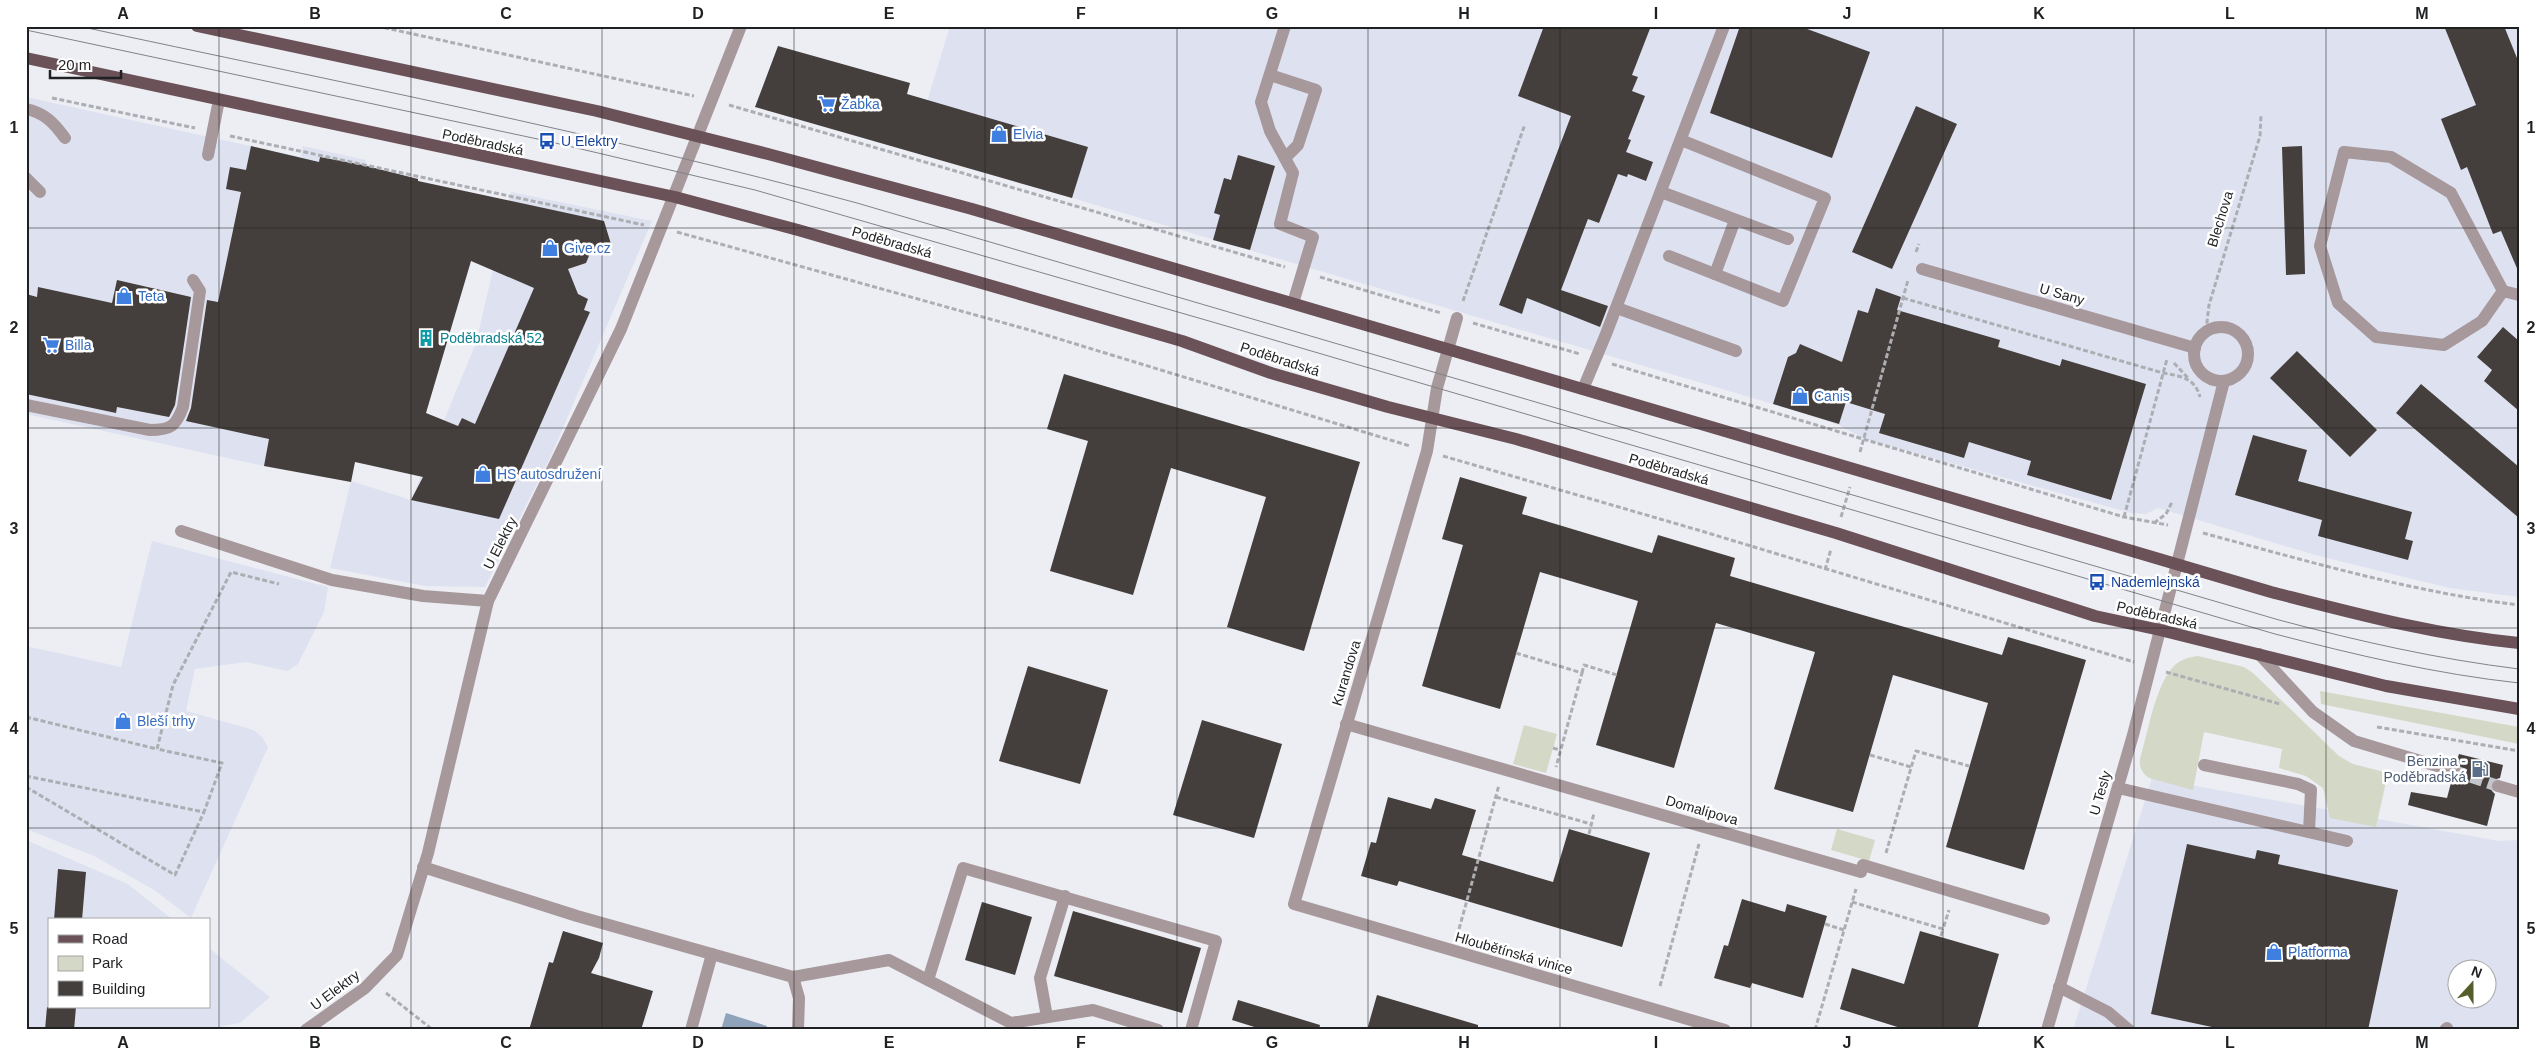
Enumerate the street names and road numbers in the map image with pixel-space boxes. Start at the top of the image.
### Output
street label: Poděbradská [441,126,525,158]
street label: Blechova [2204,189,2236,249]
street label: Poděbradská [850,223,934,261]
street label: U Sany [2038,280,2086,308]
street label: Poděbradská [1238,339,1322,379]
street label: Poděbradská [1627,450,1711,488]
street label: U Elektry [480,514,520,572]
street label: Poděbradská [2115,598,2199,632]
street label: Kurandova [1328,638,1364,708]
street label: U Tesly [2086,769,2114,817]
street label: Domalípova [1664,792,1740,828]
street label: Hloubětínská vinice [1453,929,1575,977]
street label: U Elektry [308,967,362,1013]

